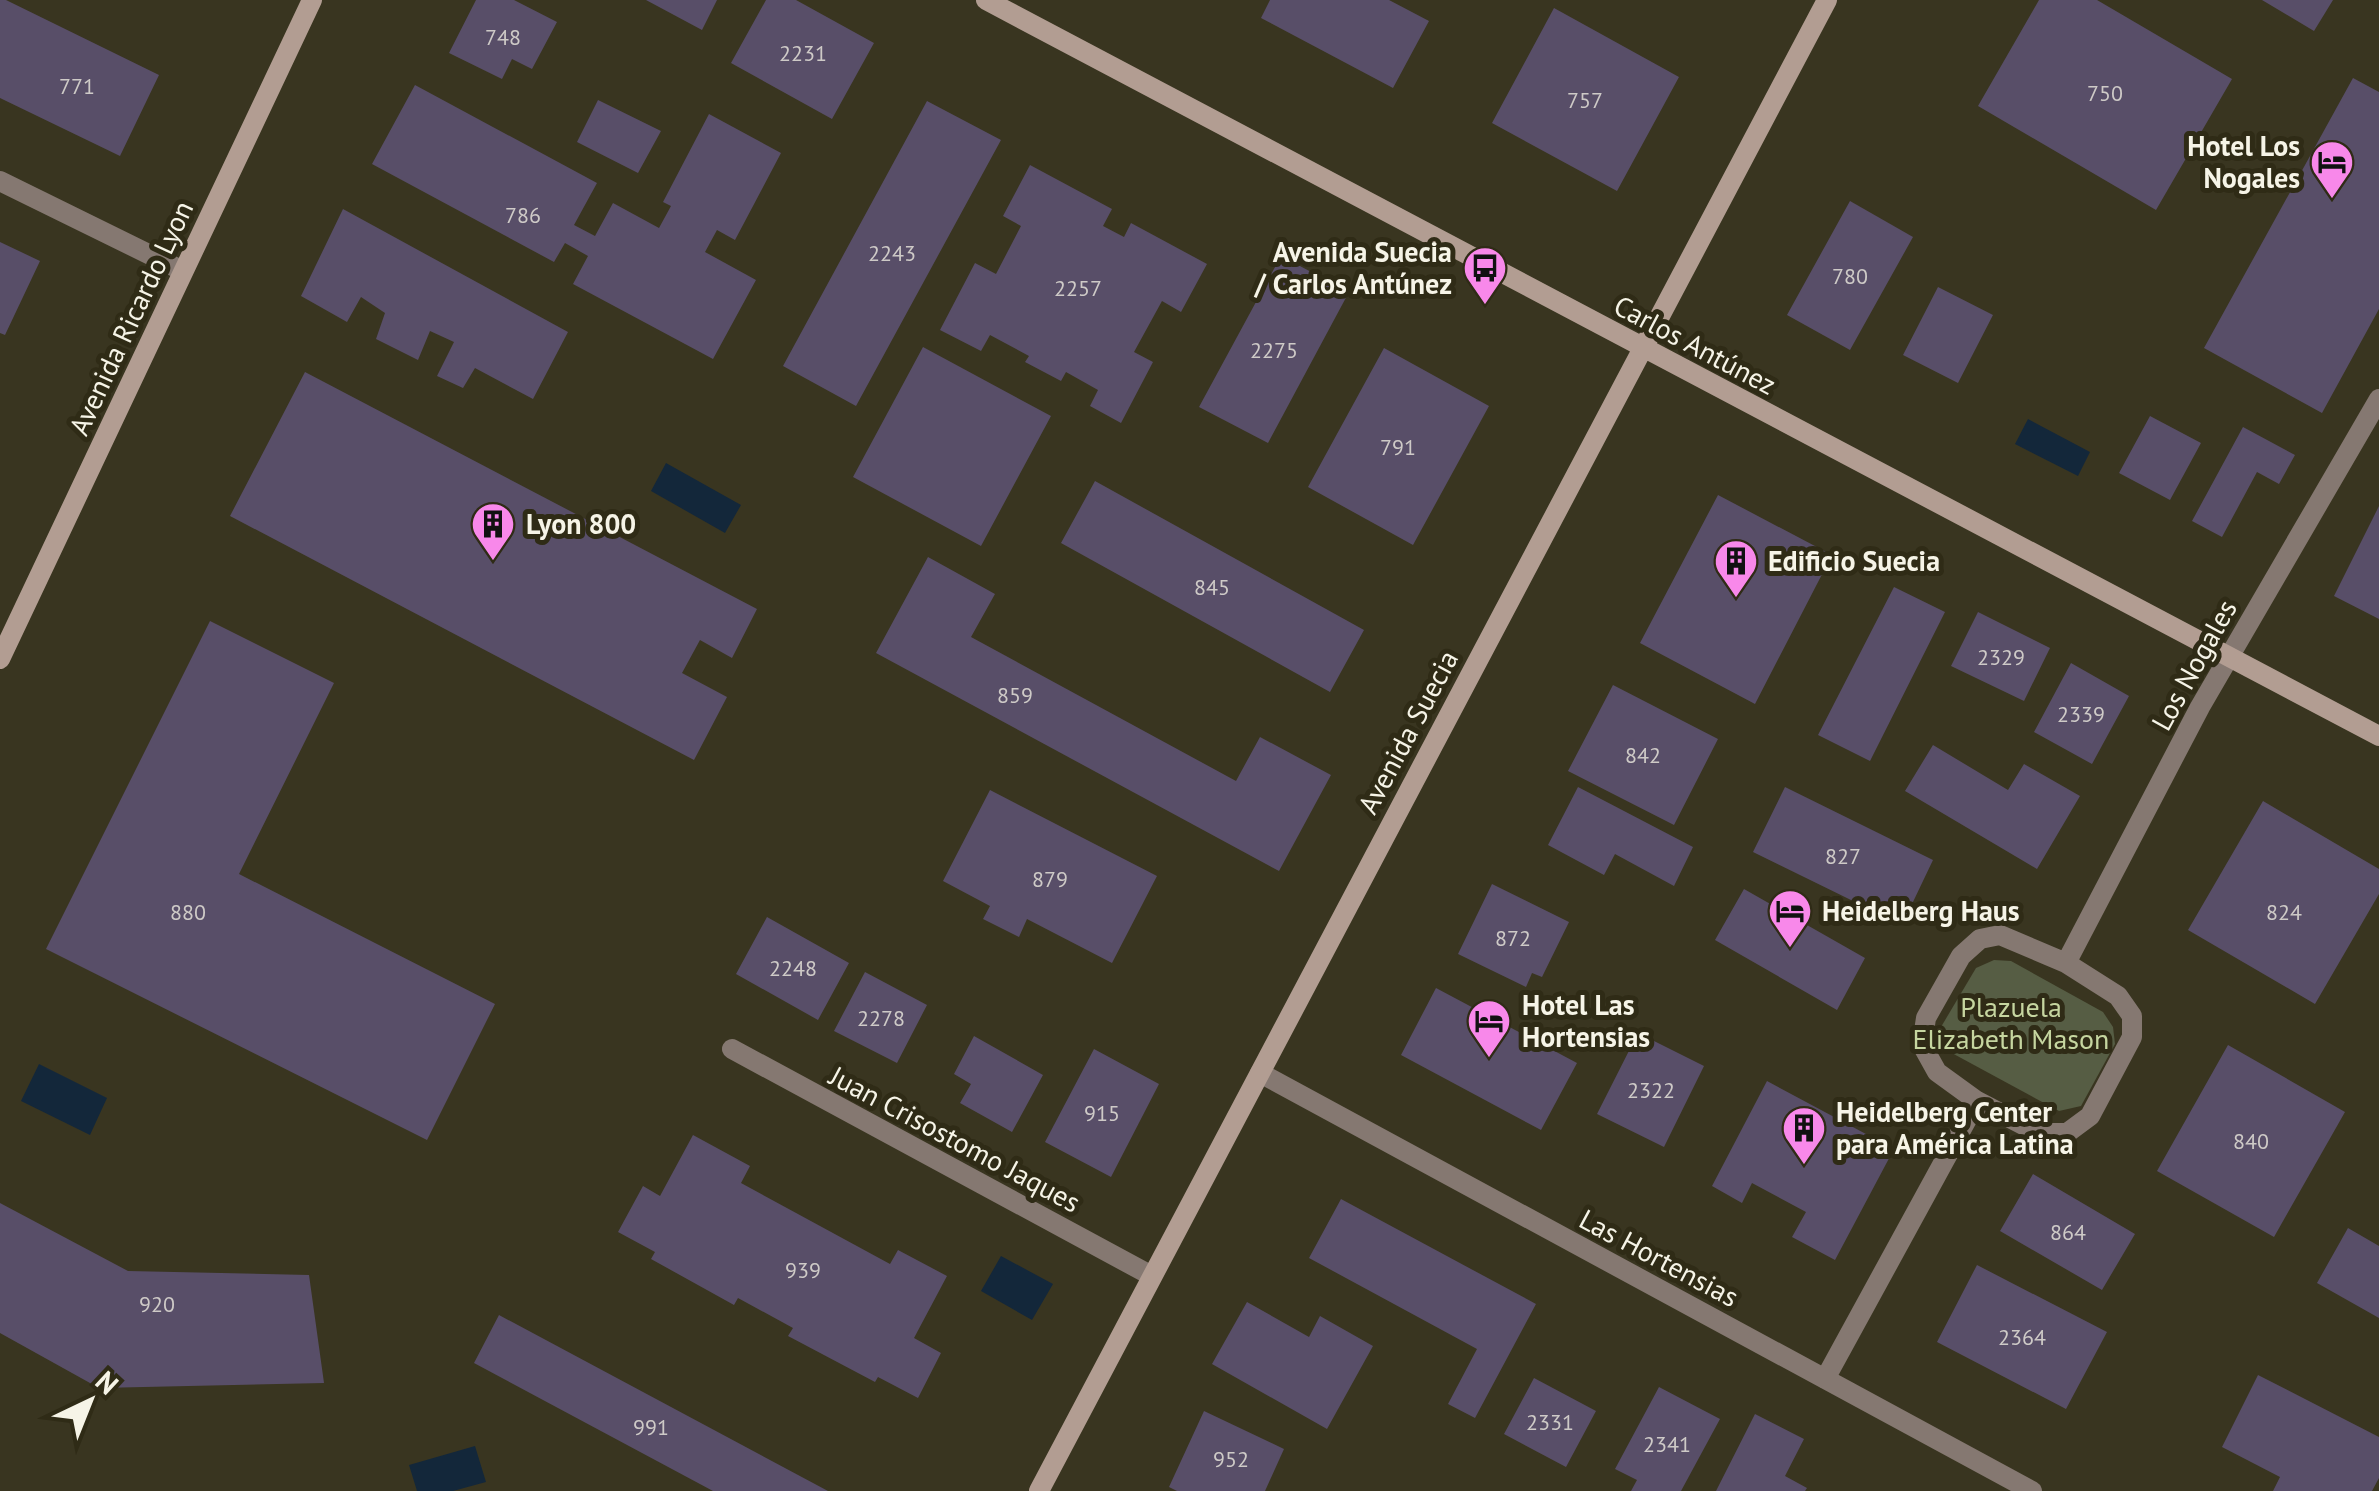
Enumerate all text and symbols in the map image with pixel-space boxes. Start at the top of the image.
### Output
house number: 748 [485,23,521,51]
house number: 2231 [779,39,827,67]
house number: 771 [59,72,95,100]
house number: 750 [2087,79,2123,107]
house number: 757 [1567,86,1603,114]
place label: Hotel Los Nogales [2187,127,2300,196]
hotel icon: Hotel Los Nogales [2309,139,2355,200]
street label: Avenida Ricardo Lyon [60,195,201,441]
house number: 786 [505,201,541,229]
place label: Avenida Suecia / Carlos Antúnez [1254,233,1452,302]
house number: 2243 [868,239,916,267]
bus stop icon: Avenida Suecia / Carlos Antúnez [1462,245,1508,306]
house number: 780 [1832,262,1868,290]
house number: 2257 [1054,274,1102,302]
street label: Carlos Antúnez [1608,286,1783,403]
house number: 2275 [1250,336,1298,364]
house number: 791 [1380,433,1416,461]
building icon: Lyon 800 [470,501,516,562]
place label: Lyon 800 [526,505,636,542]
building icon: Edificio Suecia [1713,538,1759,599]
place label: Edificio Suecia [1768,542,1940,579]
house number: 845 [1194,573,1230,601]
street label: Los Nogales [2142,593,2245,737]
house number: 2329 [1977,643,2025,671]
street label: Avenida Suecia [1349,644,1466,820]
house number: 859 [997,681,1033,709]
house number: 2339 [2057,700,2105,728]
house number: 842 [1625,741,1661,769]
house number: 827 [1825,842,1861,870]
house number: 879 [1032,865,1068,893]
hotel icon: Heidelberg Haus [1767,888,1813,949]
place label: Heidelberg Haus [1822,892,2020,929]
house number: 880 [170,898,206,926]
house number: 824 [2266,898,2302,926]
house number: 872 [1495,924,1531,952]
house number: 2248 [769,954,817,982]
place label: Hotel Las Hortensias [1522,986,1650,1055]
park label: Plazuela Elizabeth Mason [1913,988,2109,1057]
hotel icon: Hotel Las Hortensias [1466,998,1512,1059]
house number: 2278 [857,1004,905,1032]
street label: Juan Crisostomo Jaques [823,1056,1087,1220]
house number: 2322 [1627,1076,1675,1104]
place label: Heidelberg Center para América Latina [1836,1093,2074,1162]
house number: 915 [1084,1099,1120,1127]
building icon: Heidelberg Center para América Latina [1781,1105,1827,1166]
house number: 840 [2233,1127,2269,1155]
street label: Las Hortensias [1573,1200,1745,1315]
house number: 864 [2050,1218,2086,1246]
house number: 939 [785,1256,821,1284]
house number: 920 [139,1290,175,1318]
house number: 2364 [1998,1323,2046,1351]
north arrow [40,1351,140,1451]
text: N [88,1363,127,1402]
house number: 2331 [1526,1408,1574,1436]
house number: 991 [633,1413,669,1441]
house number: 2341 [1643,1430,1691,1458]
house number: 952 [1213,1445,1249,1473]

